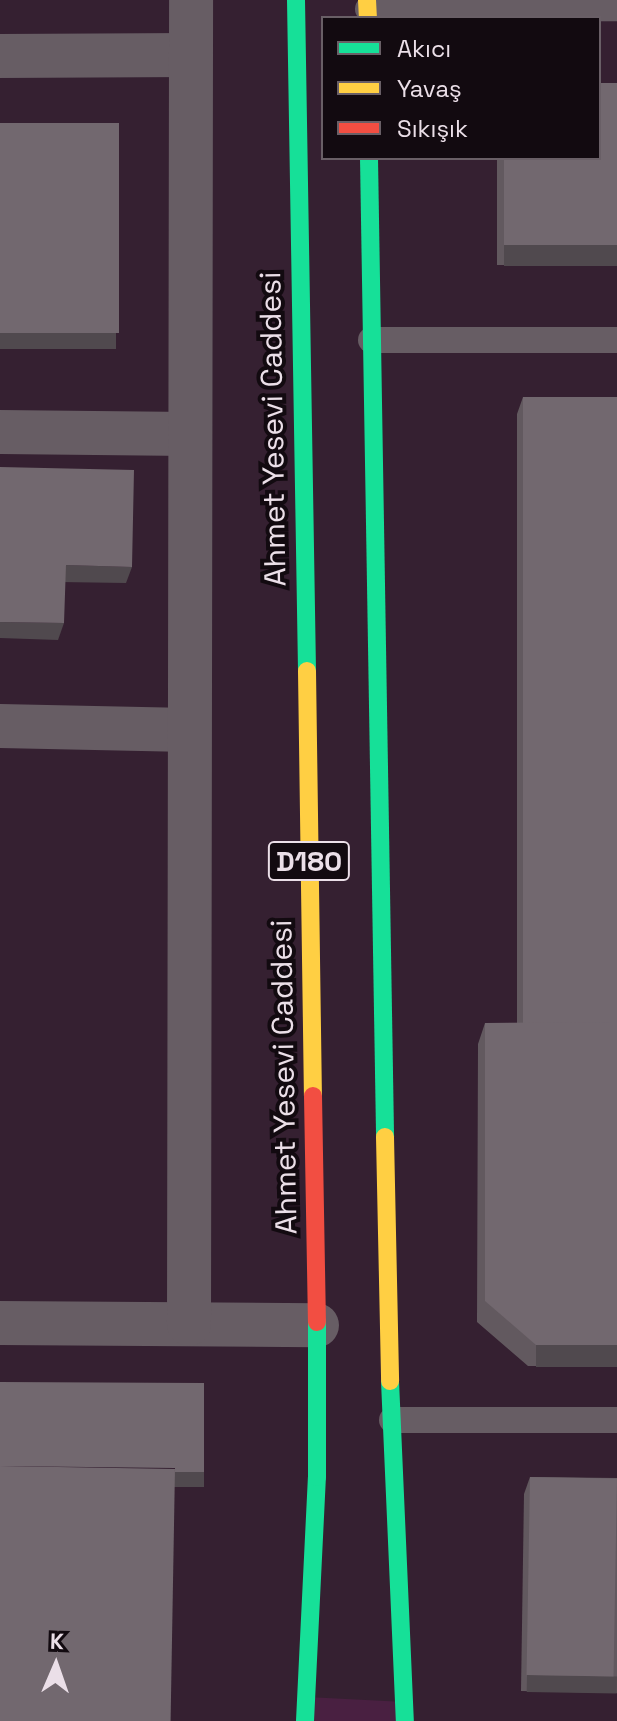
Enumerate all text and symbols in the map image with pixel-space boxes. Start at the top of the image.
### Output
legend [321,16,601,160]
text: Akıcı [397,33,451,64]
text: Yavaş [397,73,462,104]
text: Sıkışık [397,113,468,144]
street label: Ahmet Yesevi Caddesi [252,271,294,587]
road number: D180 [267,837,351,885]
street label: Ahmet Yesevi Caddesi [263,919,305,1235]
north arrow [16,1625,96,1705]
text: K [49,1627,64,1655]

